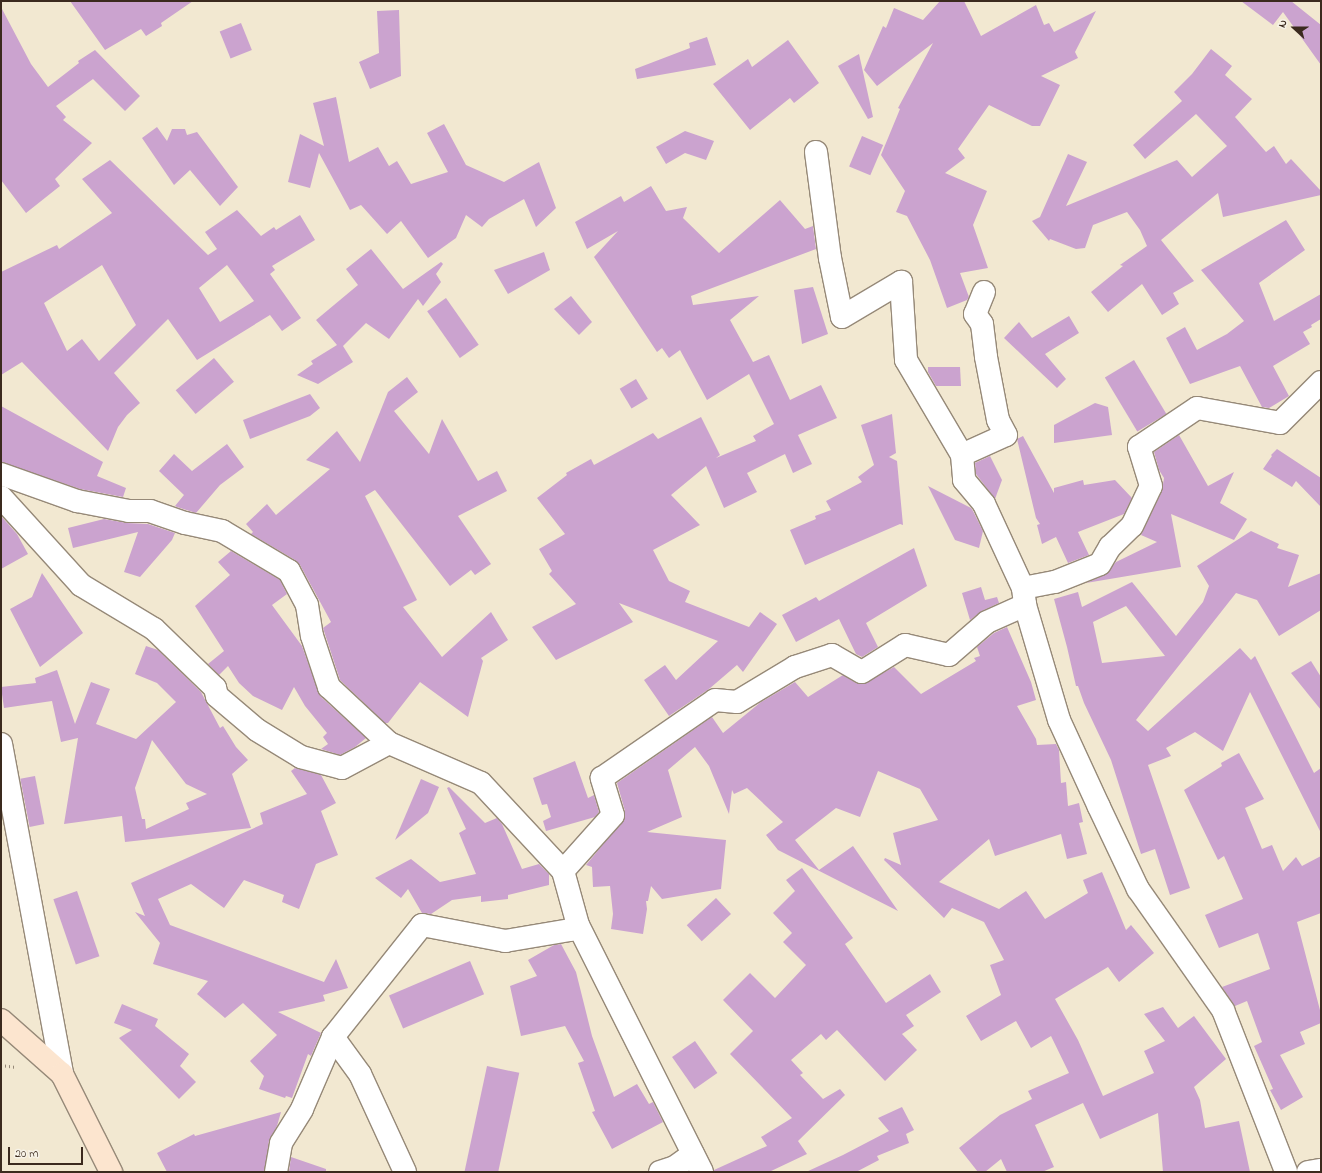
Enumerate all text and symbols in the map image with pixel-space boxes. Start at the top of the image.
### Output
north arrow [1274,8,1314,48]
text: N [1274,17,1292,30]
scale bar [10,1139,85,1165]
text: 20 m [15,1145,38,1163]

